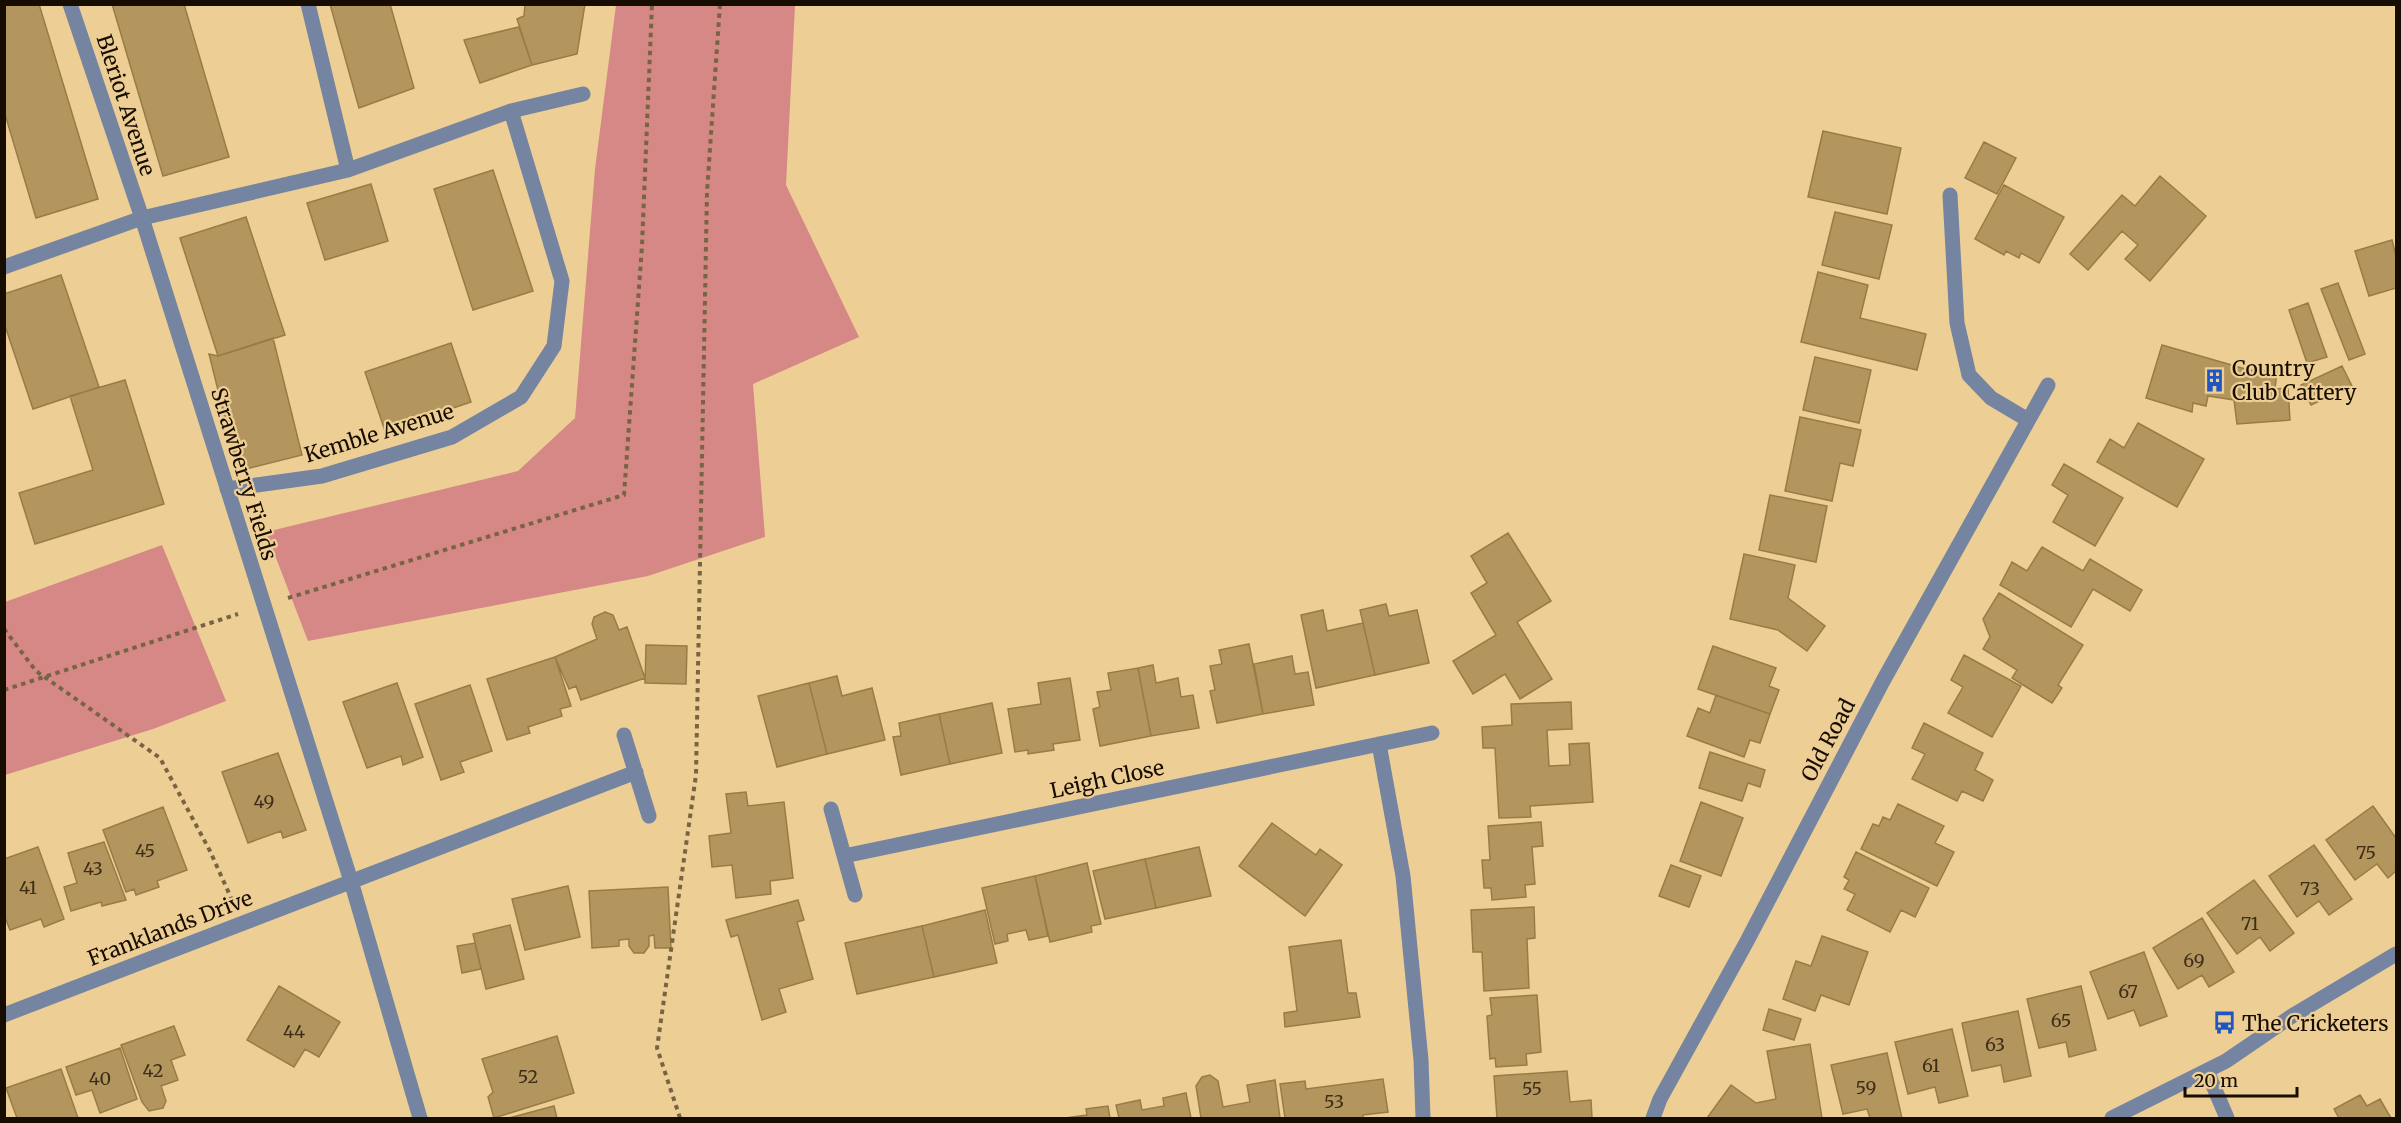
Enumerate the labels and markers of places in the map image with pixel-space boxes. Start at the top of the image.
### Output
place label: Country Club Cattery [2232,355,2357,406]
building icon: Country Club Cattery [2201,367,2227,393]
bus stop icon: The Cricketers [2211,1010,2237,1036]
place label: The Cricketers [2242,1010,2389,1037]

